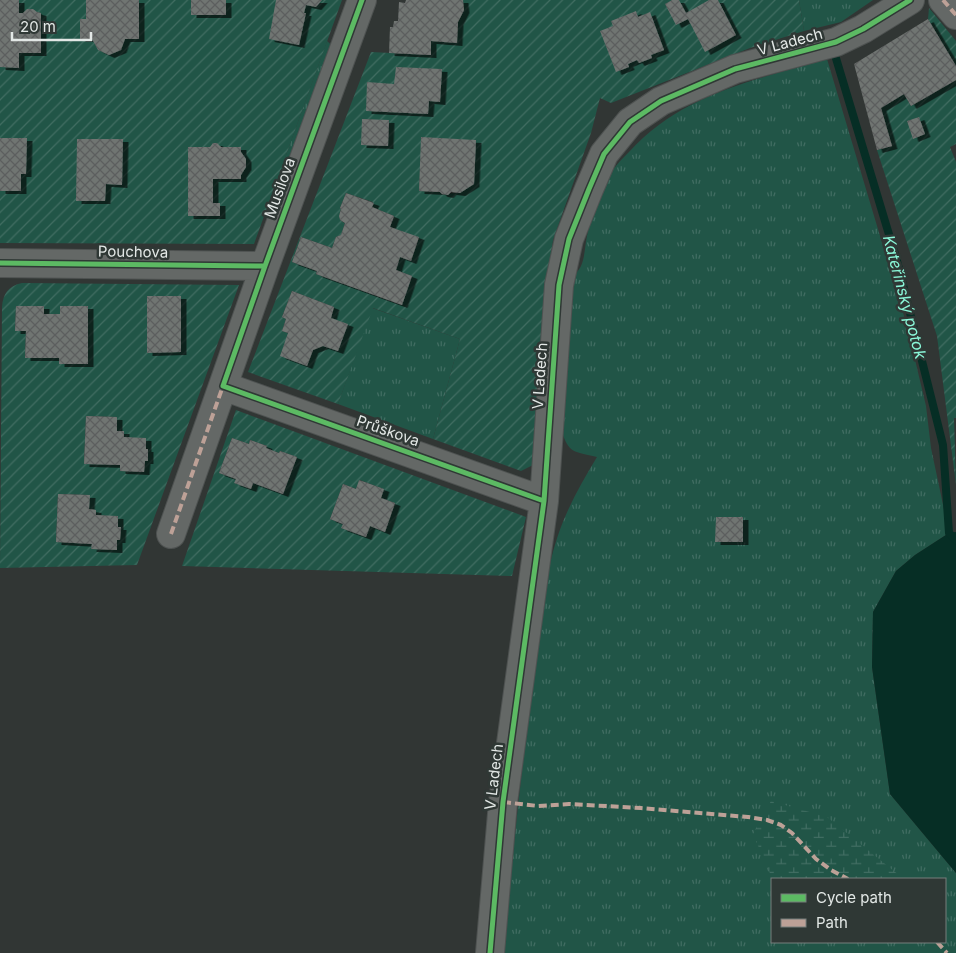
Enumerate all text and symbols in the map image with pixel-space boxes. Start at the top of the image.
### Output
scale bar [12,10,91,42]
text: 20 m [20,17,56,36]
street label: V Ladech [755,24,825,59]
street label: Musilova [260,155,299,221]
water label: Kateřinský potok [879,233,931,361]
street label: Pouchova [98,241,168,262]
street label: V Ladech [528,342,551,410]
street label: Průškova [354,411,422,450]
street label: V Ladech [480,743,507,811]
legend [771,878,946,943]
text: Cycle path [816,888,892,907]
text: Path [816,913,848,932]

